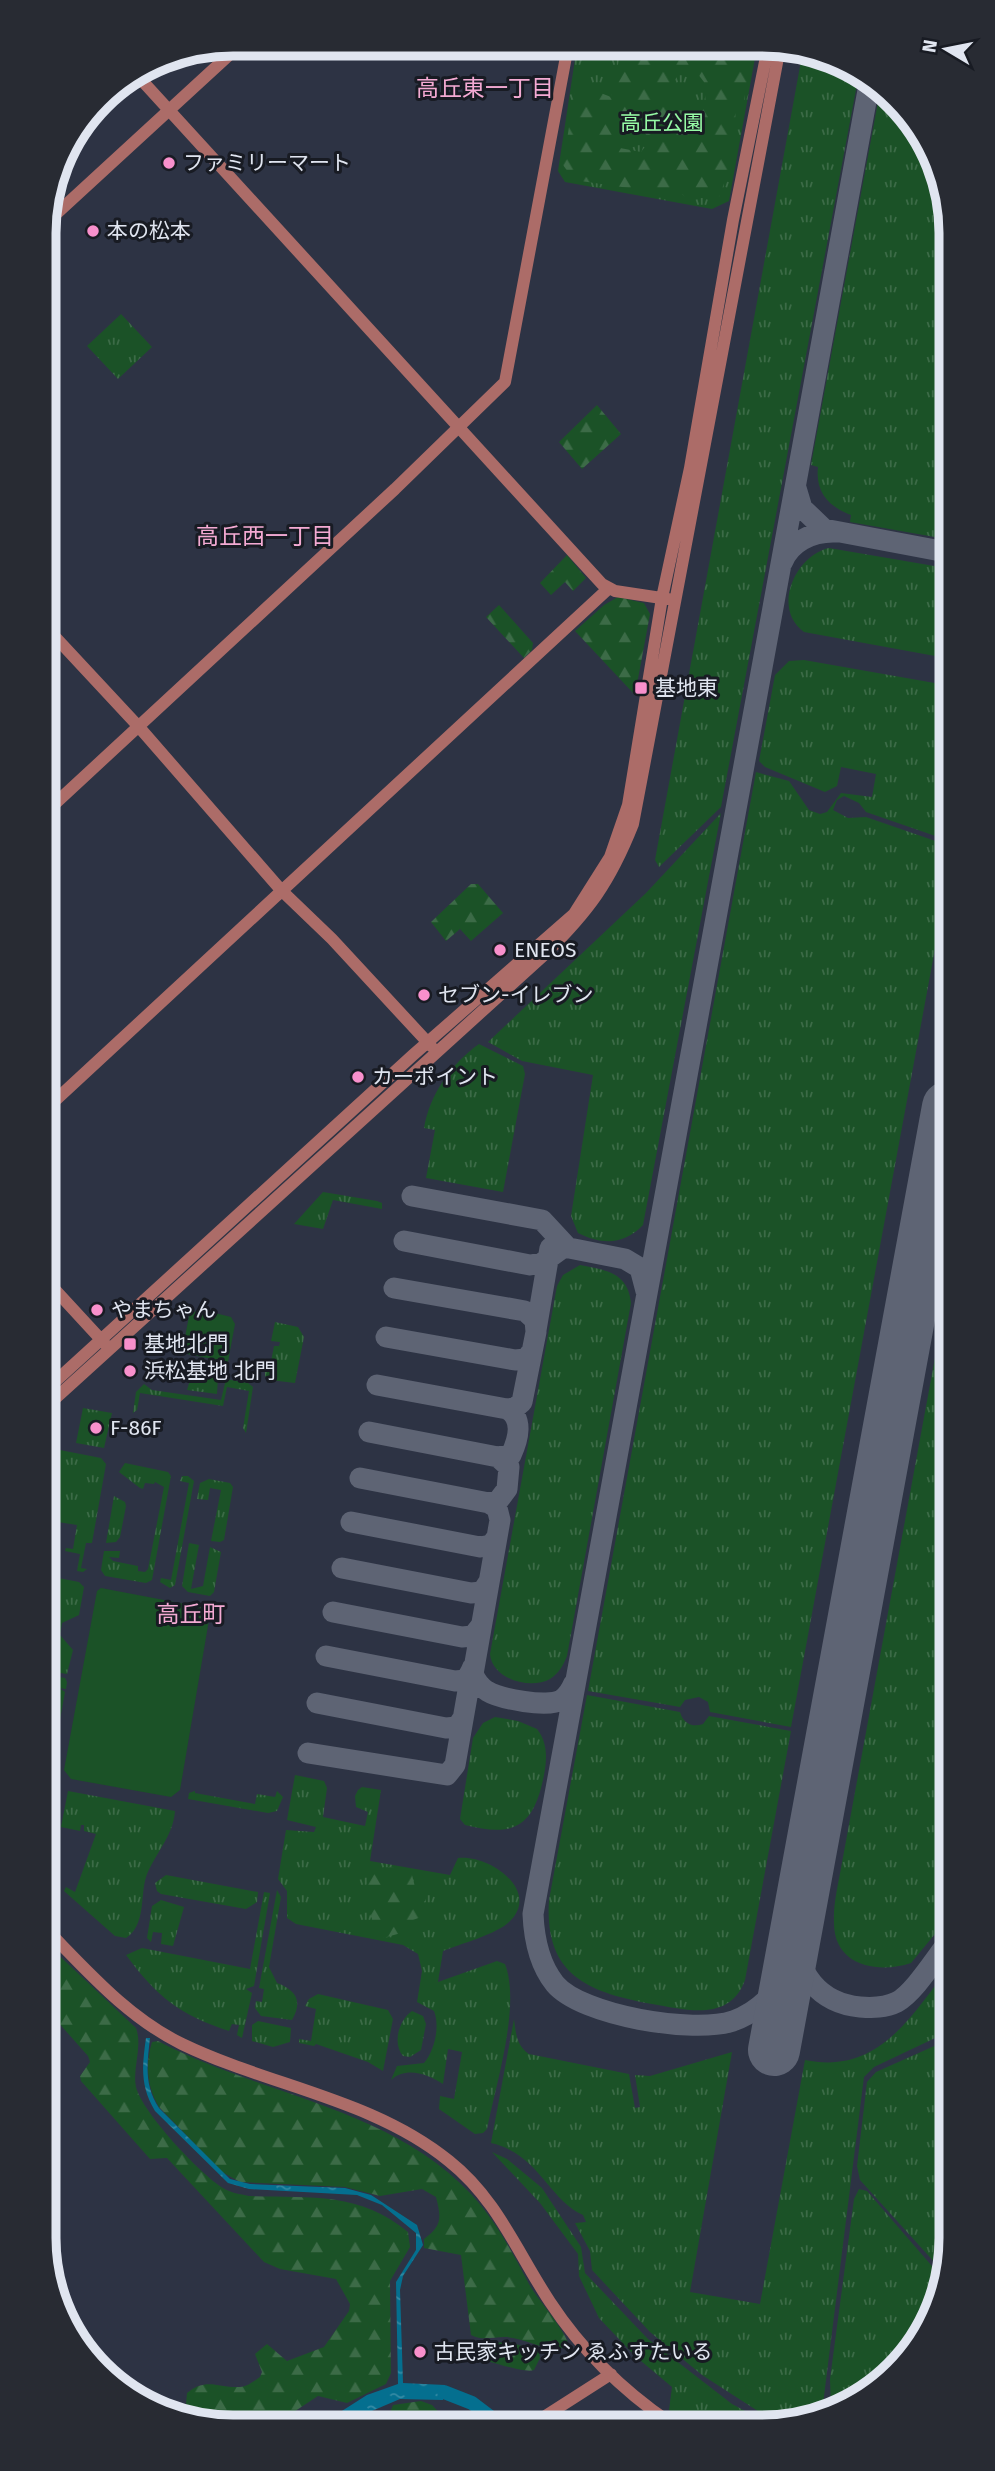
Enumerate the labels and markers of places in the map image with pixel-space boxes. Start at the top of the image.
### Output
place label: ファミリーマート [183,150,351,176]
marker: ファミリーマート [161,155,177,171]
place label: 本の松本 [107,218,191,244]
marker: 本の松本 [85,223,101,239]
place label: 基地東 [655,675,718,701]
marker: 基地東 [633,680,649,696]
place label: ENEOS [514,937,577,963]
marker: ENEOS [492,942,508,958]
place label: セブン-イレブン [438,982,593,1008]
marker: セブン-イレブン [416,987,432,1003]
place label: カーポイント [372,1064,498,1090]
marker: カーポイント [350,1069,366,1085]
place label: やまちゃん [111,1297,216,1323]
marker: やまちゃん [89,1302,105,1318]
place label: 基地北門 [144,1331,228,1357]
marker: 基地北門 [122,1336,138,1352]
place label: 浜松基地 北門 [144,1358,276,1384]
marker: 浜松基地 北門 [122,1363,138,1379]
place label: F-86F [110,1415,162,1441]
marker: F-86F [88,1420,104,1436]
place label: 古民家キッチン ゑふすたいる [434,2339,713,2365]
marker: 古民家キッチン ゑふすたいる [412,2344,428,2360]

